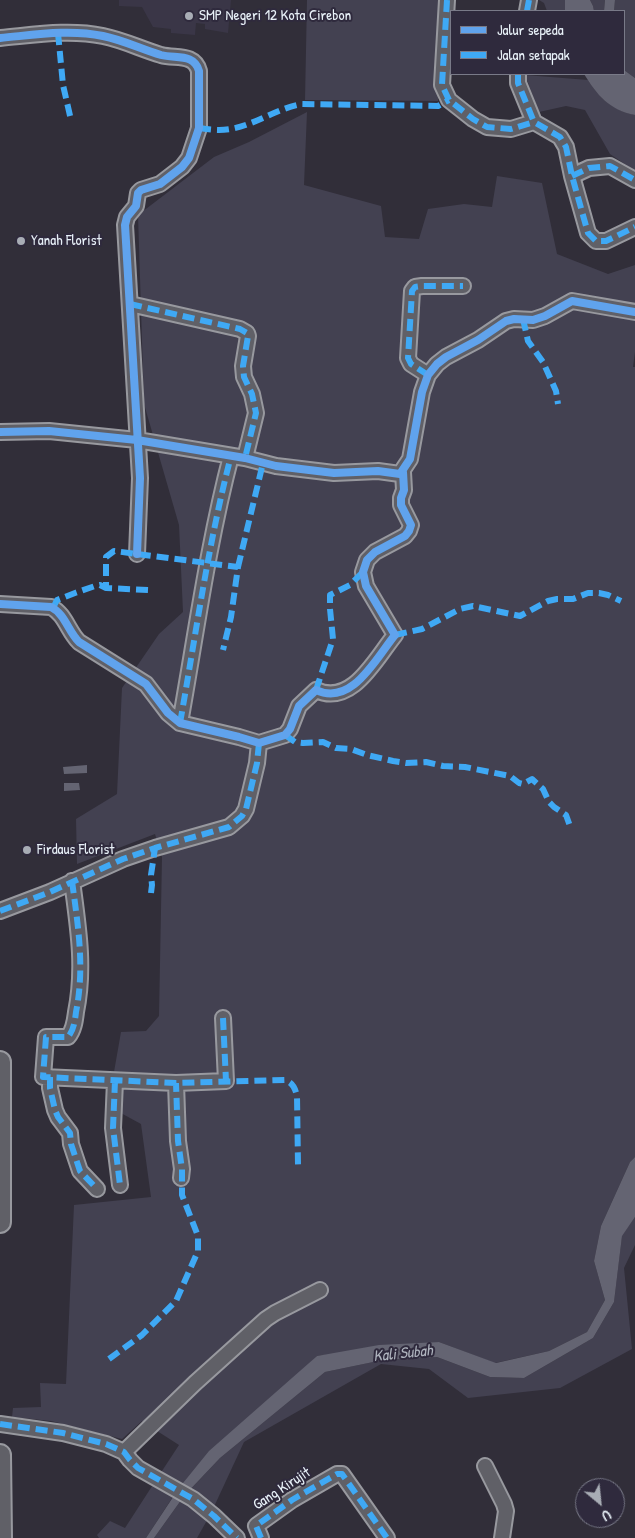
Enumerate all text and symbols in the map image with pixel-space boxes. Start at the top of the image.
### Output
place label: SMP Negeri 12 Kota Cirebon [199,7,351,25]
marker: SMP Negeri 12 Kota Cirebon [183,10,195,22]
legend [450,10,625,75]
text: Jalur sepeda [497,19,564,40]
text: Jalan setapak [497,44,570,65]
place label: Yanah Florist [31,232,102,250]
marker: Yanah Florist [15,235,27,247]
place label: Firdaus Florist [37,841,114,859]
marker: Firdaus Florist [21,844,33,856]
water label: Kali Subah [372,1341,434,1367]
street label: Gang Kirujit [250,1464,314,1514]
north arrow [575,1478,625,1528]
text: U [599,1506,615,1526]

